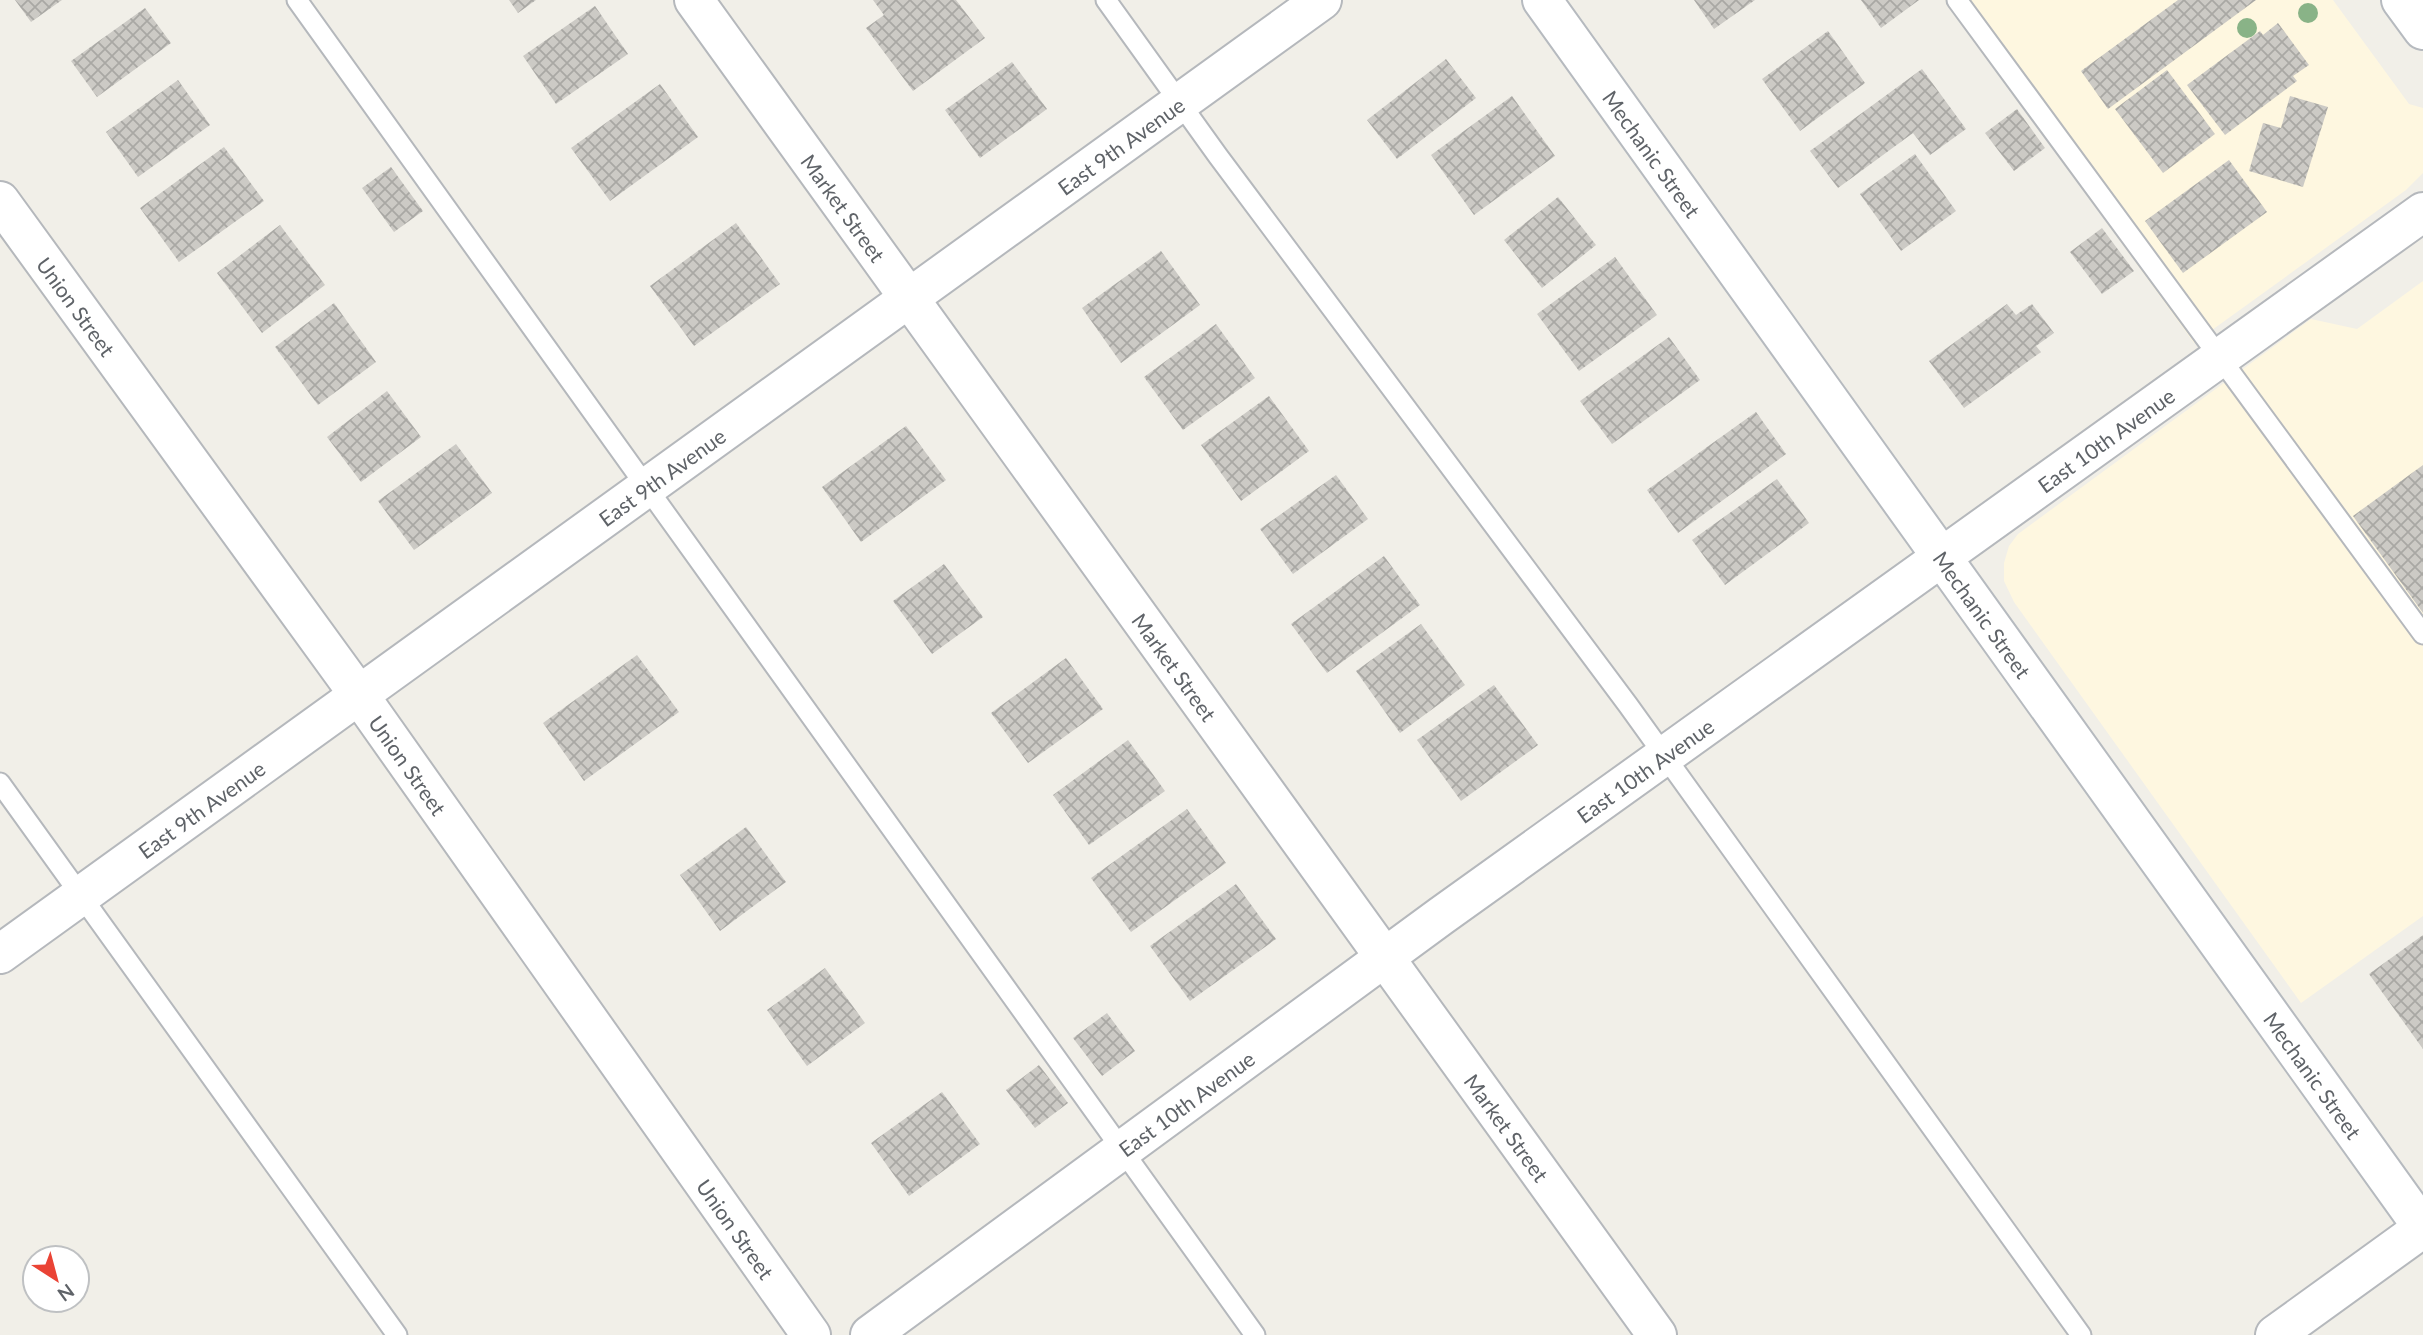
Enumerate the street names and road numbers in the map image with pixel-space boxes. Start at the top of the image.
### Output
street label: Mechanic Street [1598,85,1706,222]
street label: East 9th Avenue [1052,91,1189,199]
street label: Market Street [797,149,891,267]
street label: Union Street [32,252,121,361]
street label: East 10th Avenue [2032,382,2179,497]
street label: East 9th Avenue [594,422,730,531]
street label: Mechanic Street [1929,546,2037,683]
street label: Market Street [1128,608,1222,726]
street label: Union Street [364,710,452,820]
street label: East 10th Avenue [1572,712,1718,827]
street label: East 9th Avenue [133,755,269,863]
street label: Mechanic Street [2259,1007,2367,1144]
street label: East 10th Avenue [1113,1045,1259,1161]
street label: Market Street [1460,1069,1555,1186]
street label: Union Street [692,1174,780,1284]

